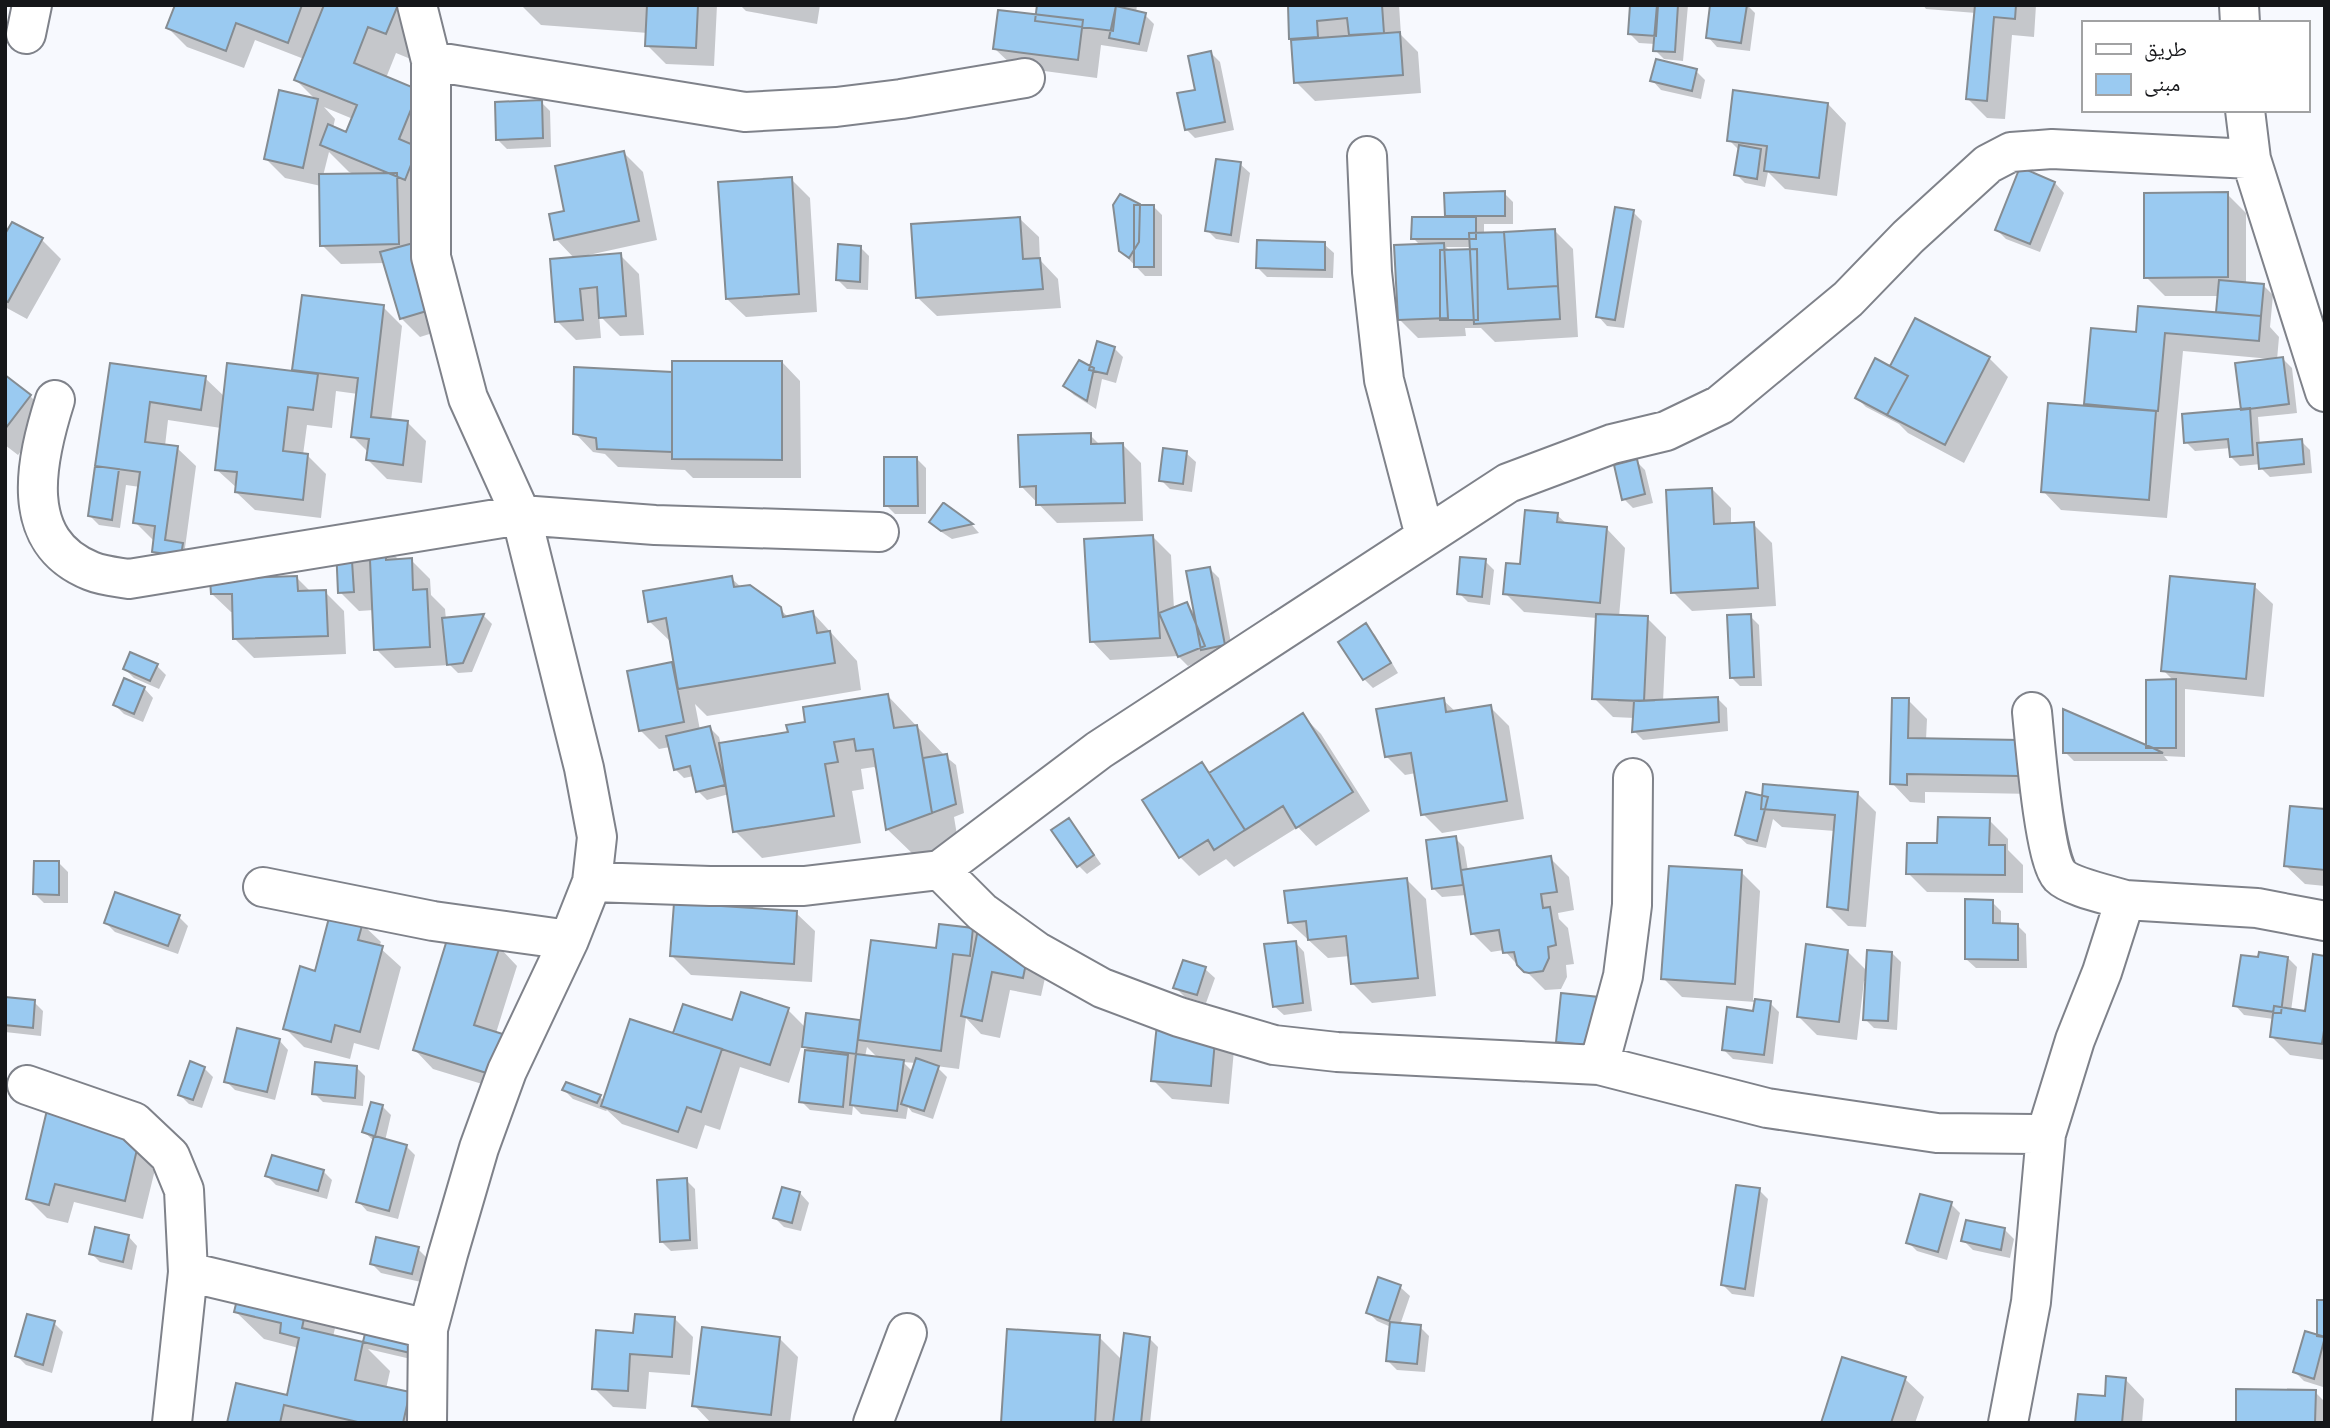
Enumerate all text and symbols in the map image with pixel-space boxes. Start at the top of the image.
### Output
legend [2082,21,2309,112]
text: طريق [2144,32,2187,64]
text: مبنى [2144,67,2180,99]

